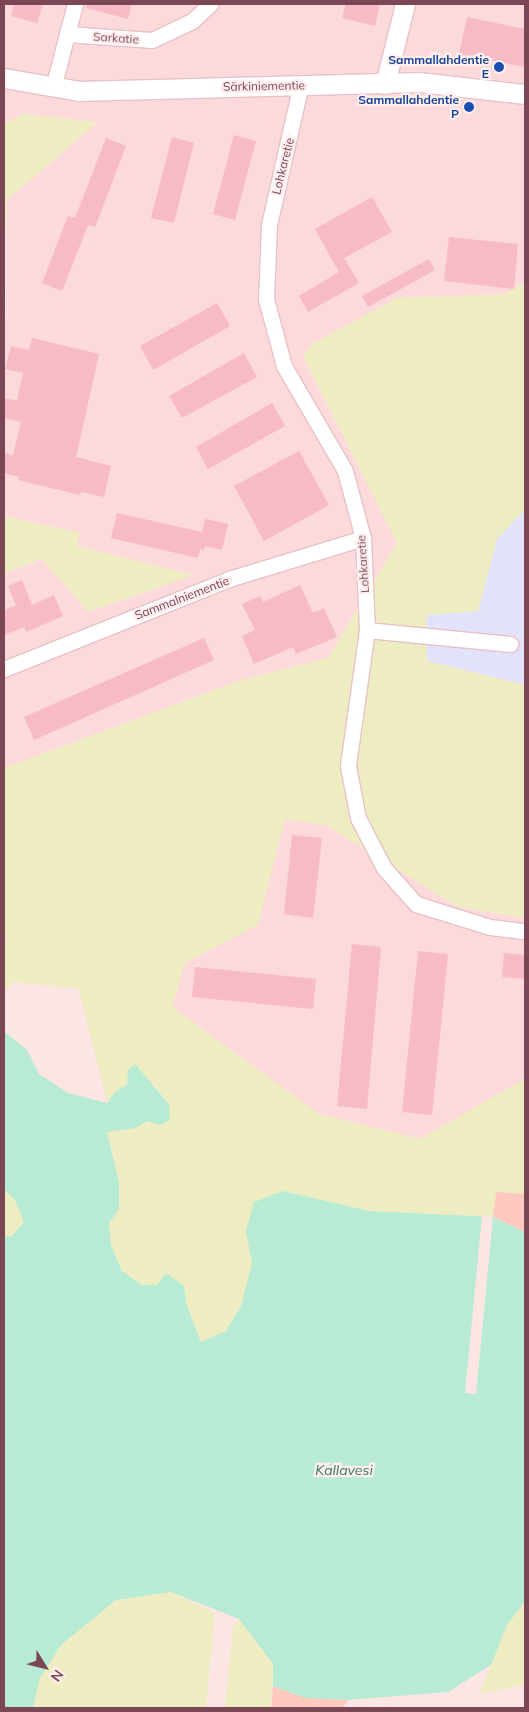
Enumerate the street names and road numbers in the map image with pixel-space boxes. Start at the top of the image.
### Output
street label: Sarkatie [93,29,139,47]
street label: Särkiniementie [223,78,305,94]
street label: Lohkaretie [269,136,297,196]
street label: Lohkaretie [354,535,372,593]
street label: Sammalniementie [133,573,231,623]

